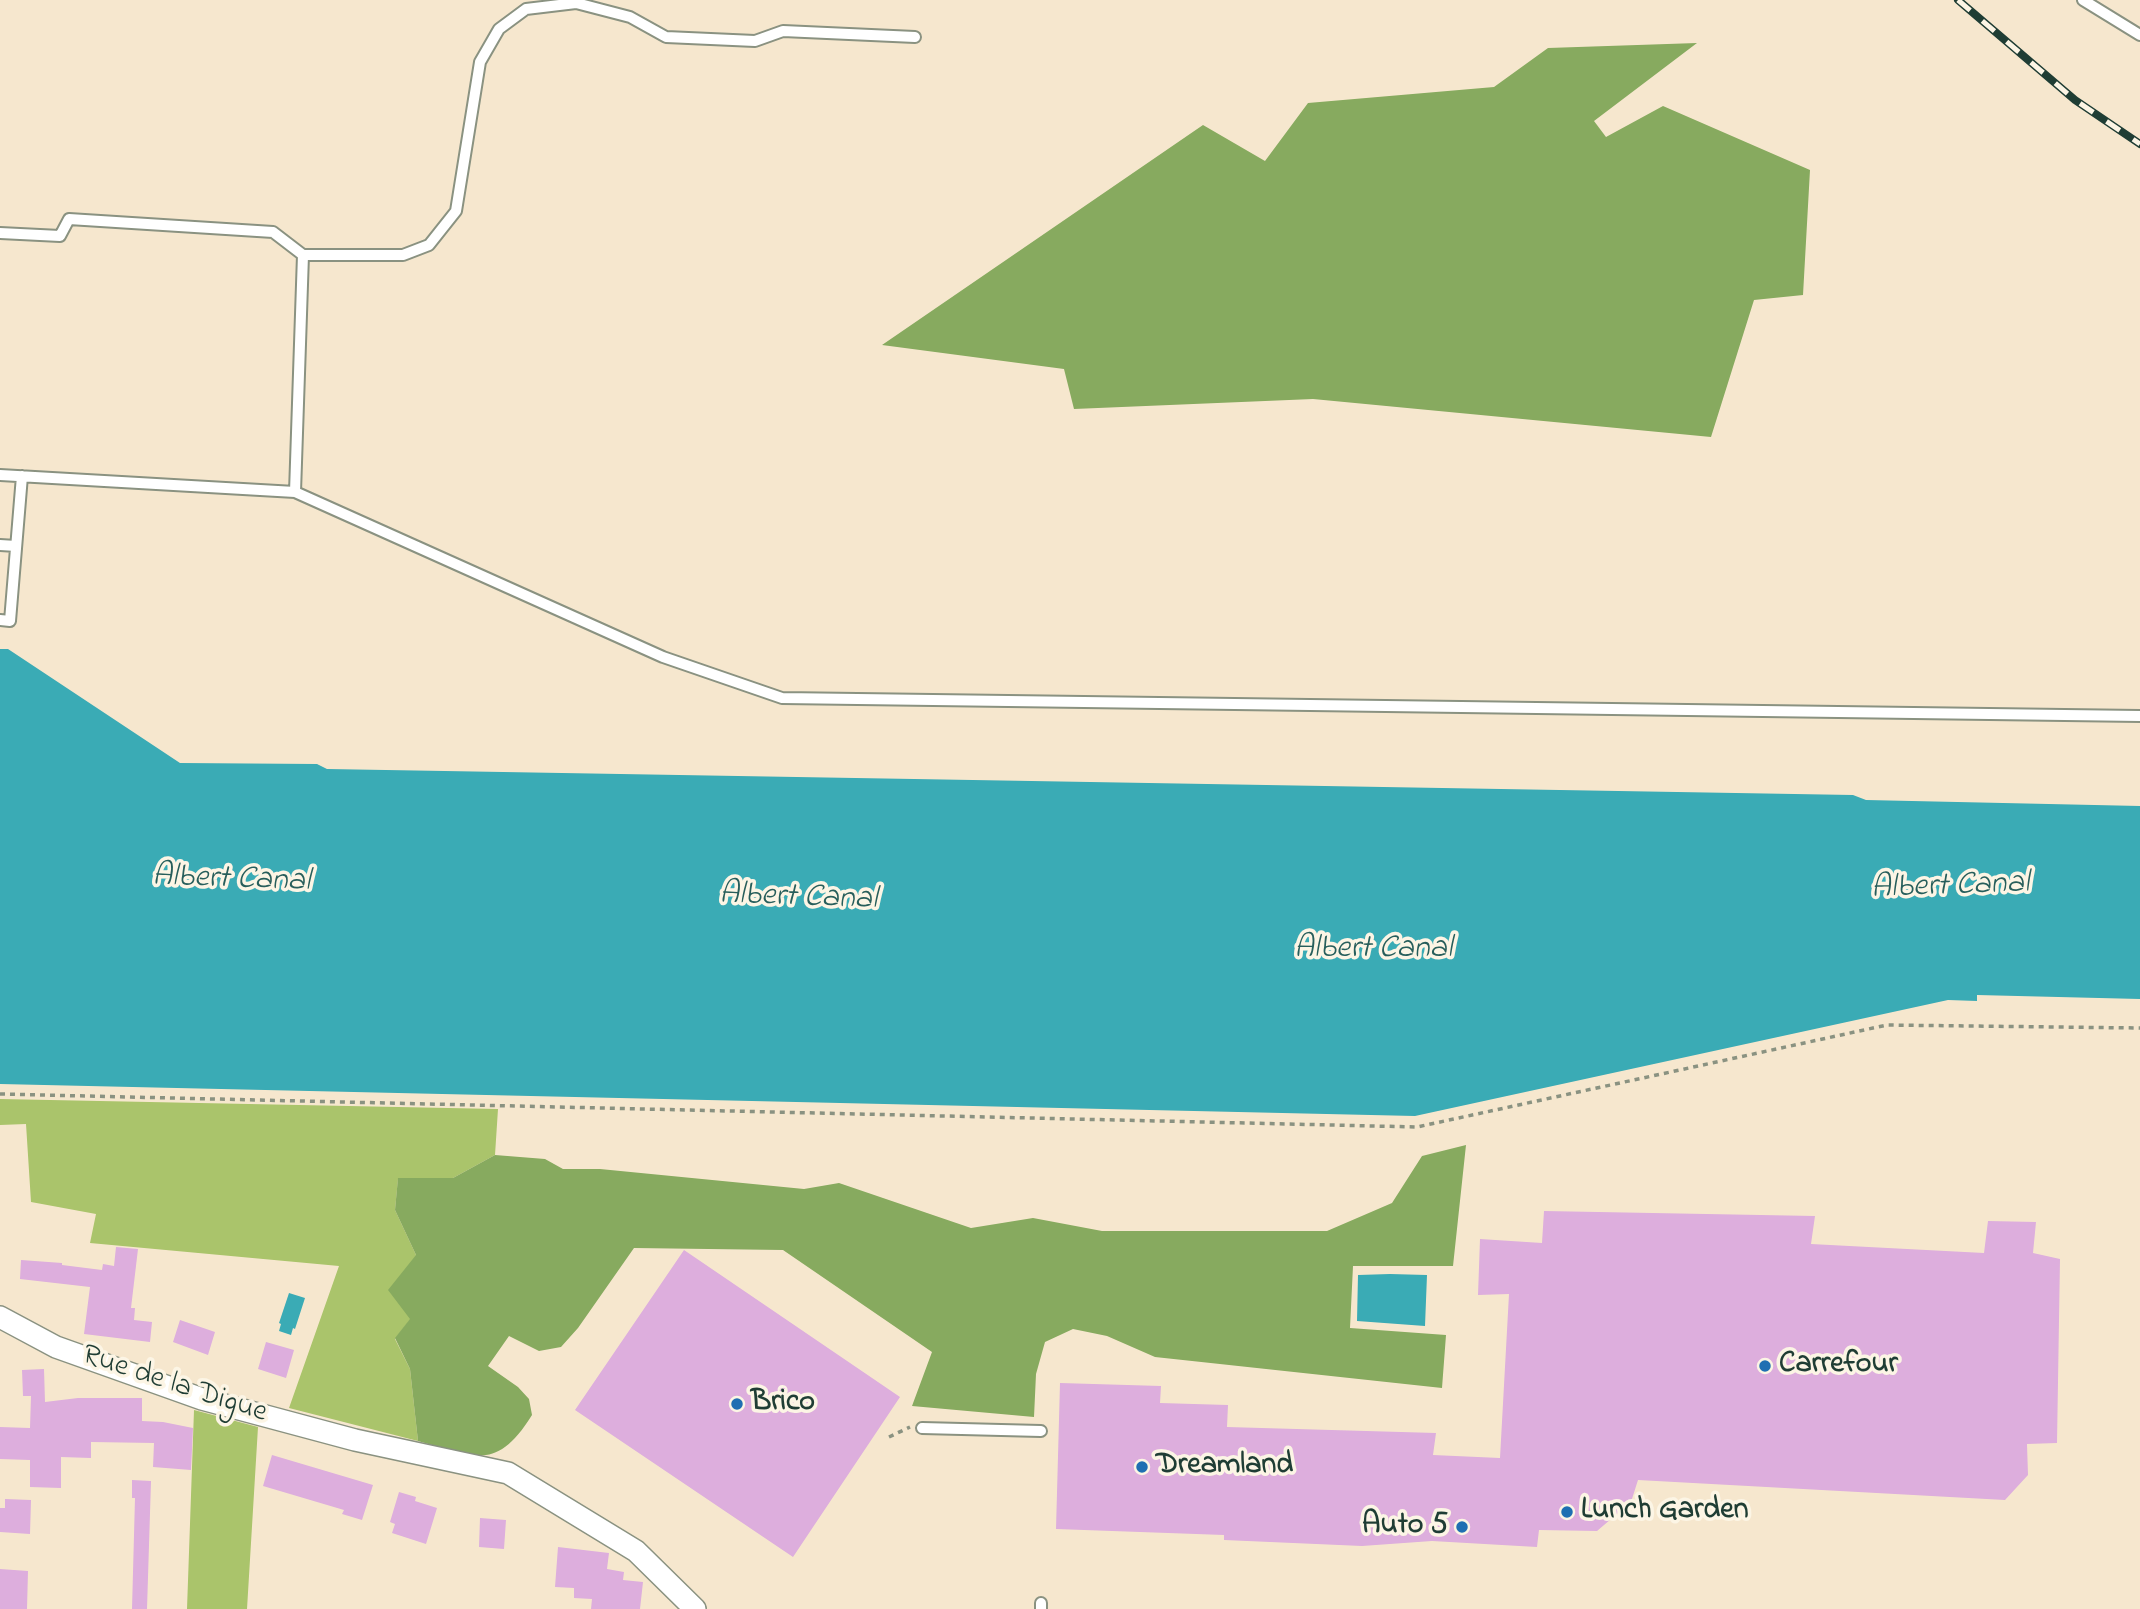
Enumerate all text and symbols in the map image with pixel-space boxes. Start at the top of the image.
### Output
water label: Albert Canal [151,859,311,903]
water label: Albert Canal [1870,866,2030,910]
water label: Albert Canal [718,877,878,921]
water label: Albert Canal [1294,932,1452,970]
street label: Rue de la Digue [77,1339,271,1433]
place label: Carrefour [1779,1348,1898,1384]
marker: Carrefour [1757,1358,1773,1374]
place label: Brico [751,1386,815,1422]
marker: Brico [729,1396,745,1412]
place label: Dreamland [1156,1449,1293,1485]
marker: Dreamland [1134,1459,1150,1475]
place label: Lunch Garden [1581,1494,1748,1530]
marker: Lunch Garden [1559,1504,1575,1520]
place label: Auto 5 [1362,1509,1448,1545]
marker: Auto 5 [1454,1519,1470,1535]

